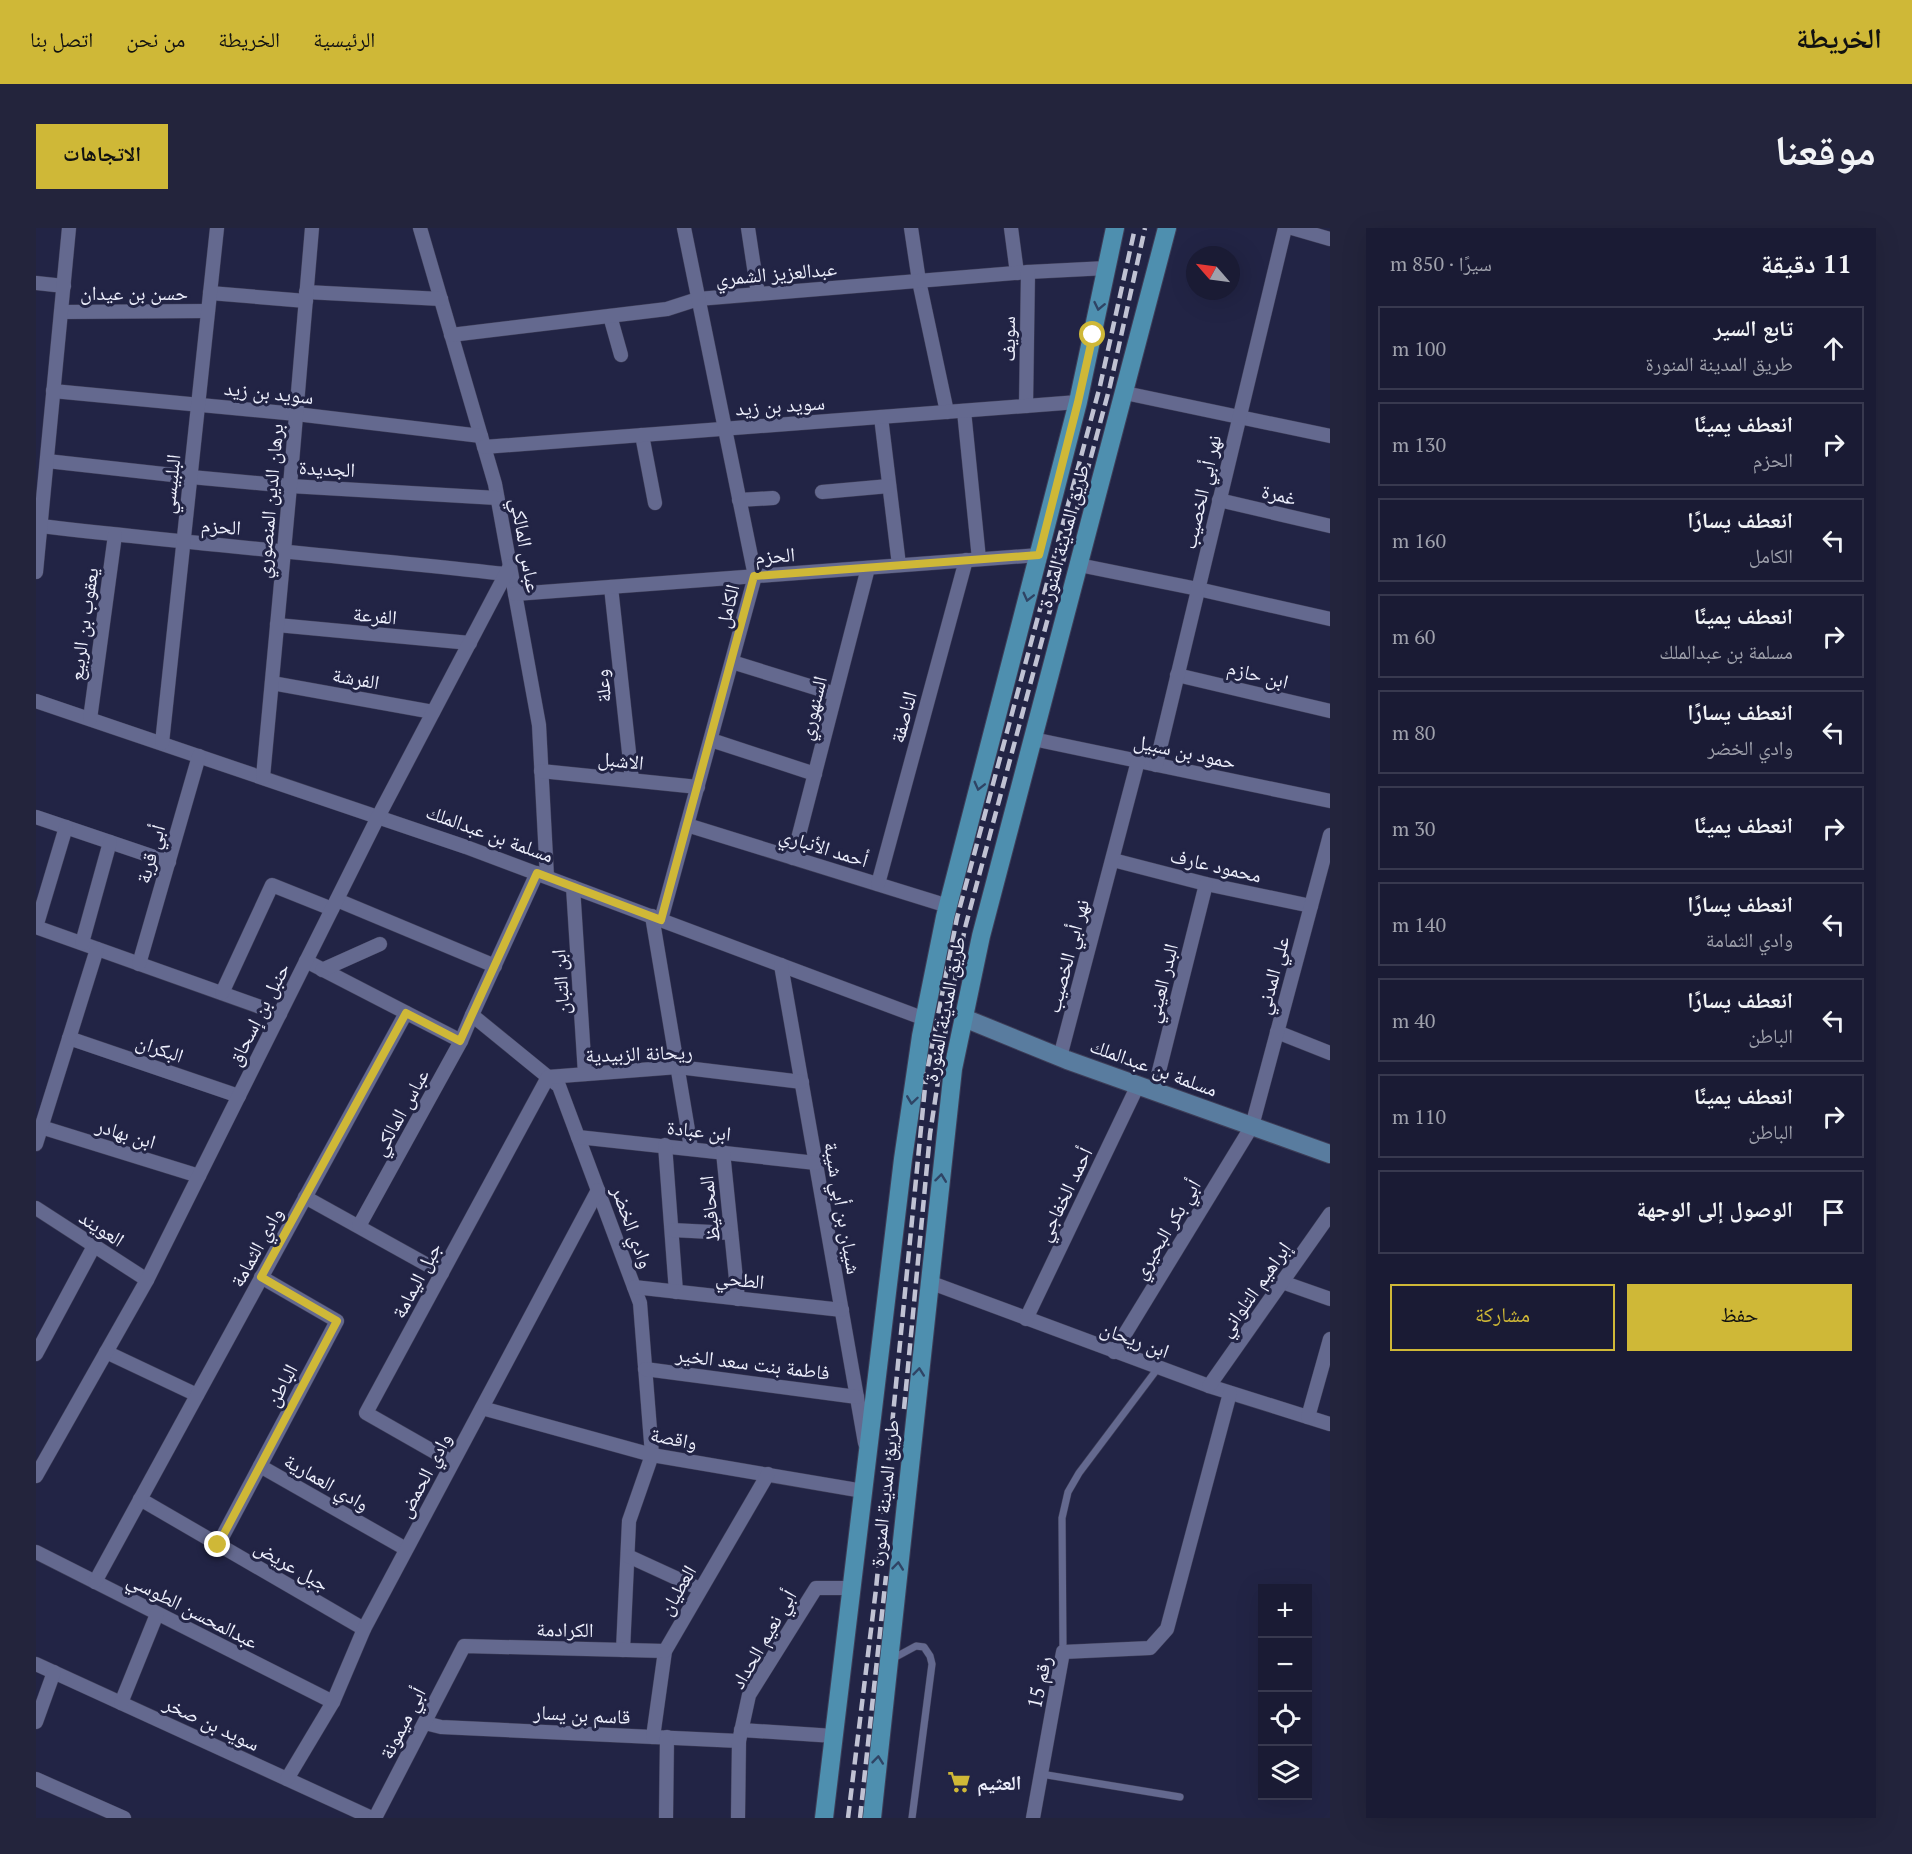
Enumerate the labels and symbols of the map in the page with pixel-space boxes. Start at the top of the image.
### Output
north arrow [1186,246,1240,300]
street label: عبدالعزيز الشمري [714,254,838,295]
street label: حسن بن عيدان [80,279,188,306]
one-way arrow [1093,301,1106,311]
street label: سويف [994,316,1021,362]
route start [1079,321,1105,347]
street label: سويد بن زيد [223,374,315,410]
street label: سويد بن زيد [734,388,826,422]
street label: برهان الدين المنصوري [249,422,292,580]
street label: نهر أبي الخصيب [1175,432,1230,552]
street label: البلبيسي [153,453,190,515]
street label: الجديدة [298,453,356,483]
street label: طريق المدينة المنورة [1031,461,1095,611]
street label: غمرة [1259,477,1299,511]
street label: عباس المالكي [501,496,548,595]
street label: الحزم [200,511,242,542]
street label: الحزم [754,540,796,571]
street label: يعقوب بن الربيع [62,566,104,682]
street label: الكامل [709,581,745,631]
one-way arrow [1023,591,1035,602]
street label: الفرعة [352,600,398,630]
street label: ابن حازم [1224,653,1291,696]
street label: الفرشة [330,661,382,695]
street label: وعلة [587,668,617,704]
street label: السنهوري [791,673,836,744]
street label: الناصفة [883,688,923,746]
street label: حمود بن سبيل [1132,727,1239,775]
street label: الاشبل [597,744,645,776]
one-way arrow [974,781,987,791]
street label: مسلمة بن عبدالملك [423,797,557,869]
street label: أبي قربة [129,821,174,887]
street label: أحمد الأنباري [775,821,872,876]
street label: محمود عارف [1168,841,1264,889]
street label: نهر أبي الخصيب [1039,896,1098,1016]
street label: علي المدني [1249,933,1298,1018]
street label: طريق المدينة المنورة [917,934,971,1084]
street label: البدر العيني [1138,940,1187,1026]
street label: ابن التبان [544,948,576,1016]
street label: حنبل بن إسحاق [220,958,297,1071]
street label: البكران [133,1027,187,1069]
street label: مسلمة بن عبدالملك [1087,1031,1221,1103]
street label: ريحانة الزبيدية [585,1038,693,1068]
street label: عباس المالكي [365,1064,438,1162]
one-way arrow [906,1095,918,1104]
street label: ابن بهادر [92,1111,159,1155]
street label: ابن عبادة [666,1113,732,1147]
street label: شيبان بن أبي شيبة [815,1140,868,1277]
street label: أحمد الخفاجي [1030,1142,1101,1247]
street label: المحافيظ [692,1174,726,1244]
one-way arrow [934,1174,946,1183]
street label: أبي بكر البحيري [1126,1174,1209,1286]
street label: وادي الخضر [602,1181,660,1273]
street label: وادي الثمامة [223,1202,292,1293]
street label: العويند [74,1203,130,1253]
street label: إبراهيم التلواني [1211,1236,1299,1344]
street label: جبل اليمامة [385,1237,448,1323]
street label: الطحي [714,1263,766,1298]
street label: ابن ريحان [1097,1314,1173,1364]
street label: فاطمة بنت سعد الخير [674,1340,831,1386]
street label: الباطن [259,1359,303,1411]
one-way arrow [912,1367,925,1377]
street label: طريق المدينة المنورة [863,1418,905,1568]
street label: واقصة [648,1420,700,1456]
street label: وادي الحمض [390,1428,460,1523]
street label: وادي العمارية [278,1447,374,1520]
route end [204,1531,230,1557]
street label: جبل عريض [250,1533,335,1597]
street label: العطيان [652,1560,702,1620]
one-way arrow [892,1561,904,1570]
street label: عبدالمحسن الطوسي [121,1565,263,1657]
street label: أبي نعيم الحداد [724,1585,805,1695]
street label: الكرادمة [536,1615,594,1643]
street label: رقم 15 [1020,1653,1059,1711]
street label: أبي ميمونة [372,1682,434,1765]
street label: سويد بن صخر [159,1689,264,1757]
street label: قاسم بن يسار [532,1698,631,1731]
one-way arrow [871,1755,884,1764]
supermarket icon: العثيم [946,1769,972,1795]
place label: العثيم [977,1769,1021,1797]

